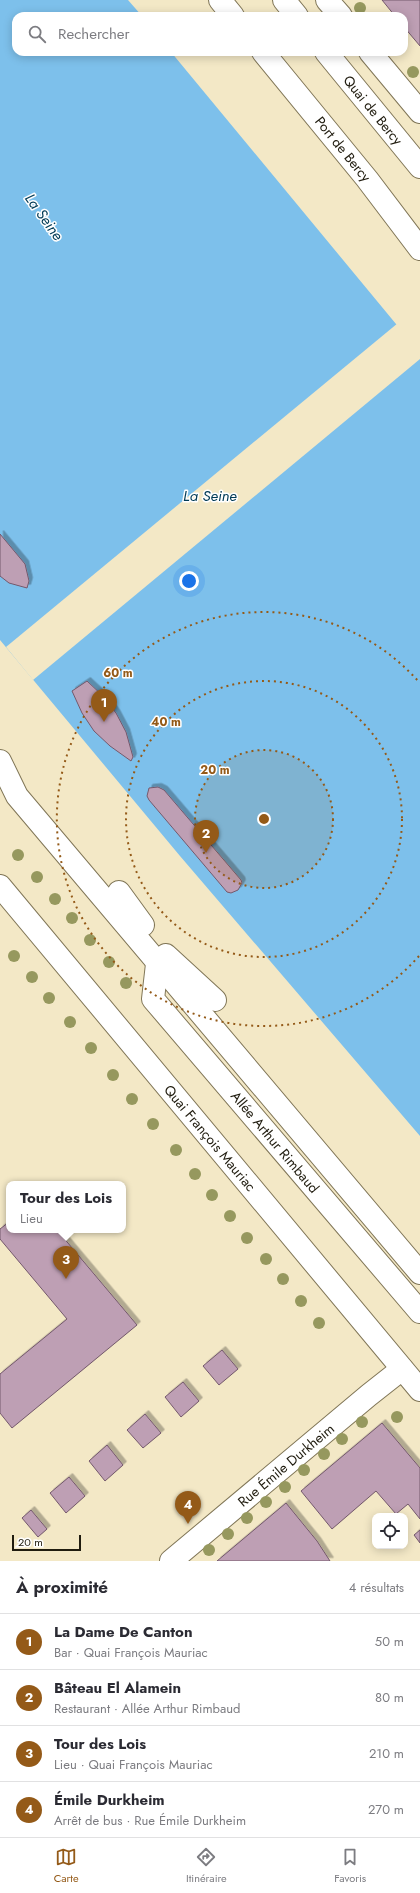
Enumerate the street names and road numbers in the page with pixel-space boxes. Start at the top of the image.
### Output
street label: Quai de Bercy [339,71,408,150]
street label: Port de Bercy [310,112,376,187]
street label: Quai François Mauriac [159,1080,261,1196]
street label: Allée Arthur Rimbaud [226,1087,324,1197]
street label: Rue Émile Durkheim [233,1419,339,1511]

